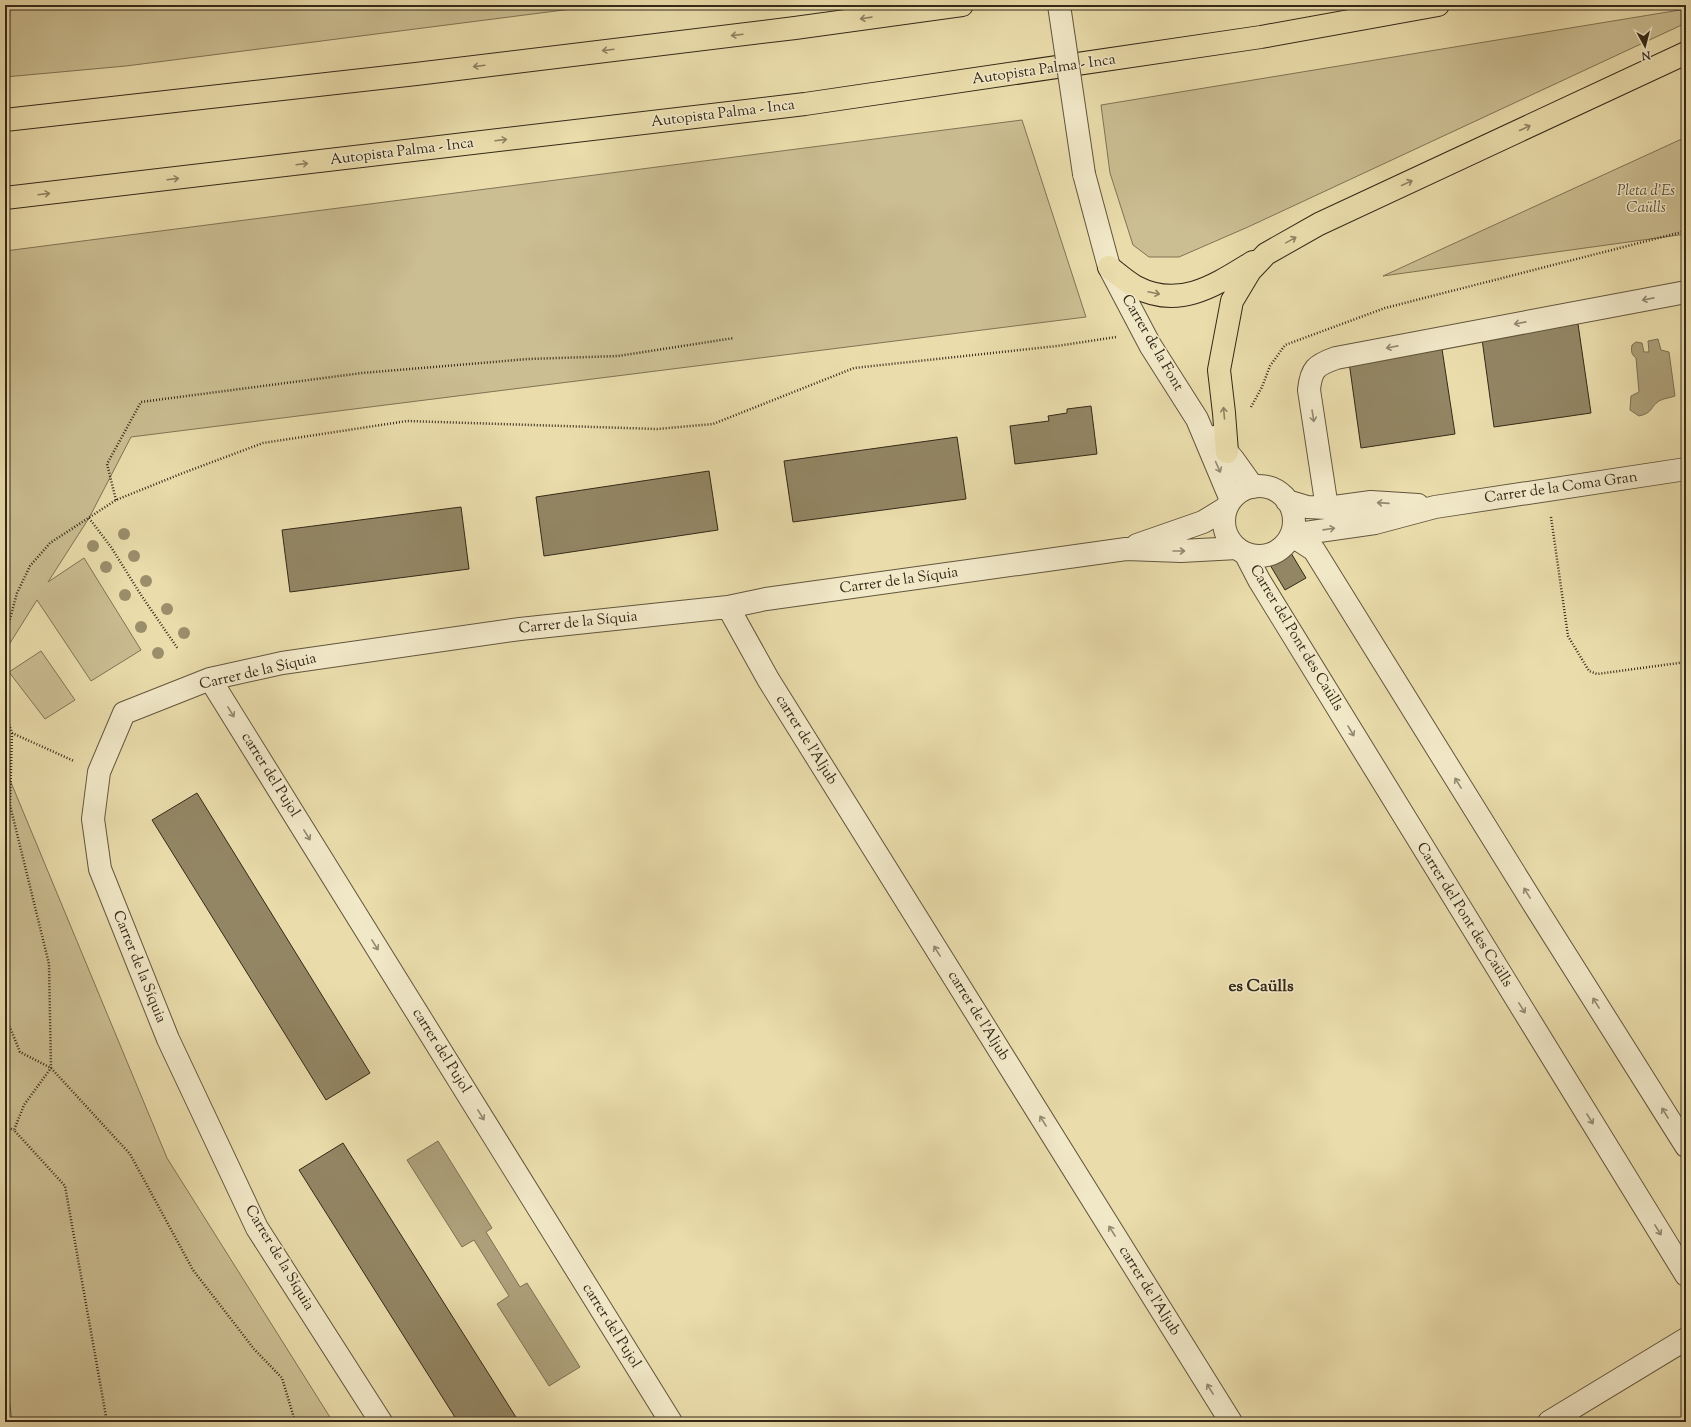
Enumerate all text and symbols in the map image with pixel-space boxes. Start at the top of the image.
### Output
one-way arrow [860,14,873,22]
north arrow [1625,26,1665,66]
one-way arrow [731,31,744,38]
text: N [1641,46,1652,63]
one-way arrow [602,47,615,54]
street label: Autopista Palma - Inca [971,50,1117,90]
one-way arrow [473,62,486,70]
street label: Autopista Palma - Inca [650,95,796,133]
one-way arrow [1519,124,1531,131]
street label: Autopista Palma - Inca [329,133,475,171]
one-way arrow [494,137,507,144]
one-way arrow [295,160,308,168]
one-way arrow [166,175,179,183]
one-way arrow [1401,179,1413,186]
park label: Pleta d'Es Caülls [1617,181,1675,219]
one-way arrow [37,190,50,198]
one-way arrow [1285,236,1297,243]
one-way arrow [1147,290,1160,298]
street label: Carrer de la Font [1116,291,1188,395]
one-way arrow [1642,295,1655,303]
one-way arrow [1514,320,1527,328]
one-way arrow [1386,344,1399,352]
one-way arrow [1220,407,1228,420]
one-way arrow [1309,409,1317,422]
one-way arrow [1214,461,1222,473]
street label: Carrer de la Coma Gran [1483,467,1639,509]
one-way arrow [1377,500,1390,507]
one-way arrow [1323,526,1336,533]
one-way arrow [1172,547,1185,555]
street label: Carrer del Pont des Caülls [1244,561,1348,715]
street label: Carrer de la Síquia [838,562,960,600]
street label: Carrer de la Síquia [517,606,639,640]
street label: Carrer de la Síquia [197,648,319,696]
street label: carrer de l'Aljub [770,691,842,789]
one-way arrow [227,706,235,717]
one-way arrow [1347,725,1355,737]
street label: carrer del Pujol [236,728,304,822]
one-way arrow [1453,777,1461,789]
one-way arrow [303,829,311,840]
street label: Carrer del Pont des Caülls [1411,839,1517,992]
one-way arrow [1522,887,1530,899]
street label: Carrer de la Síquia [107,908,171,1026]
one-way arrow [372,939,380,951]
one-way arrow [933,945,941,957]
street label: carrer de l'Aljub [942,967,1014,1065]
district label: es Caülls [1228,975,1294,999]
one-way arrow [1592,998,1600,1009]
one-way arrow [1518,1002,1526,1014]
street label: carrer del Pujol [407,1004,475,1098]
one-way arrow [1661,1108,1669,1119]
one-way arrow [477,1109,485,1121]
one-way arrow [1586,1113,1594,1125]
one-way arrow [1039,1116,1047,1127]
street label: Carrer de la Síquia [239,1201,319,1315]
one-way arrow [1654,1224,1662,1235]
one-way arrow [1108,1226,1116,1237]
street label: carrer de l'Aljub [1113,1242,1185,1340]
street label: carrer del Pujol [577,1279,645,1373]
one-way arrow [1206,1384,1214,1395]

